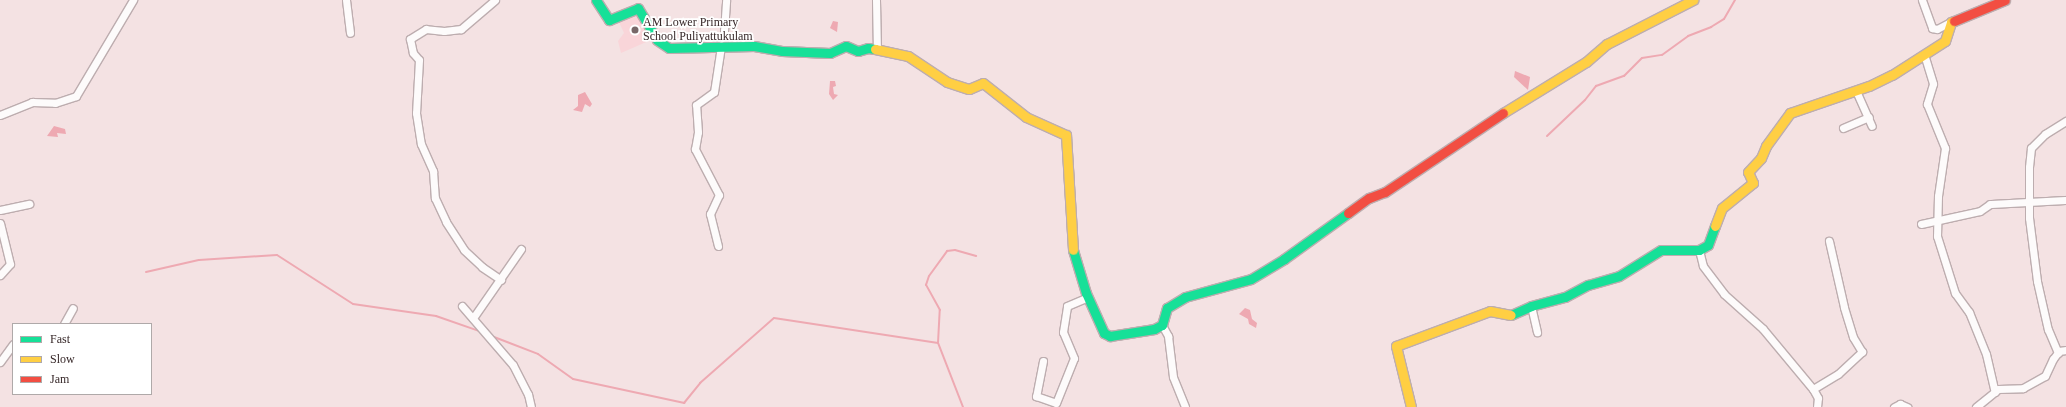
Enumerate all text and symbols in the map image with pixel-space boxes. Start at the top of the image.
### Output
place label: AM Lower Primary School Puliyattukulam [643,16,753,44]
marker: AM Lower Primary School Puliyattukulam [630,25,640,35]
legend [12,323,152,395]
text: Fast [50,332,70,346]
text: Slow [50,352,75,366]
text: Jam [50,372,69,386]

